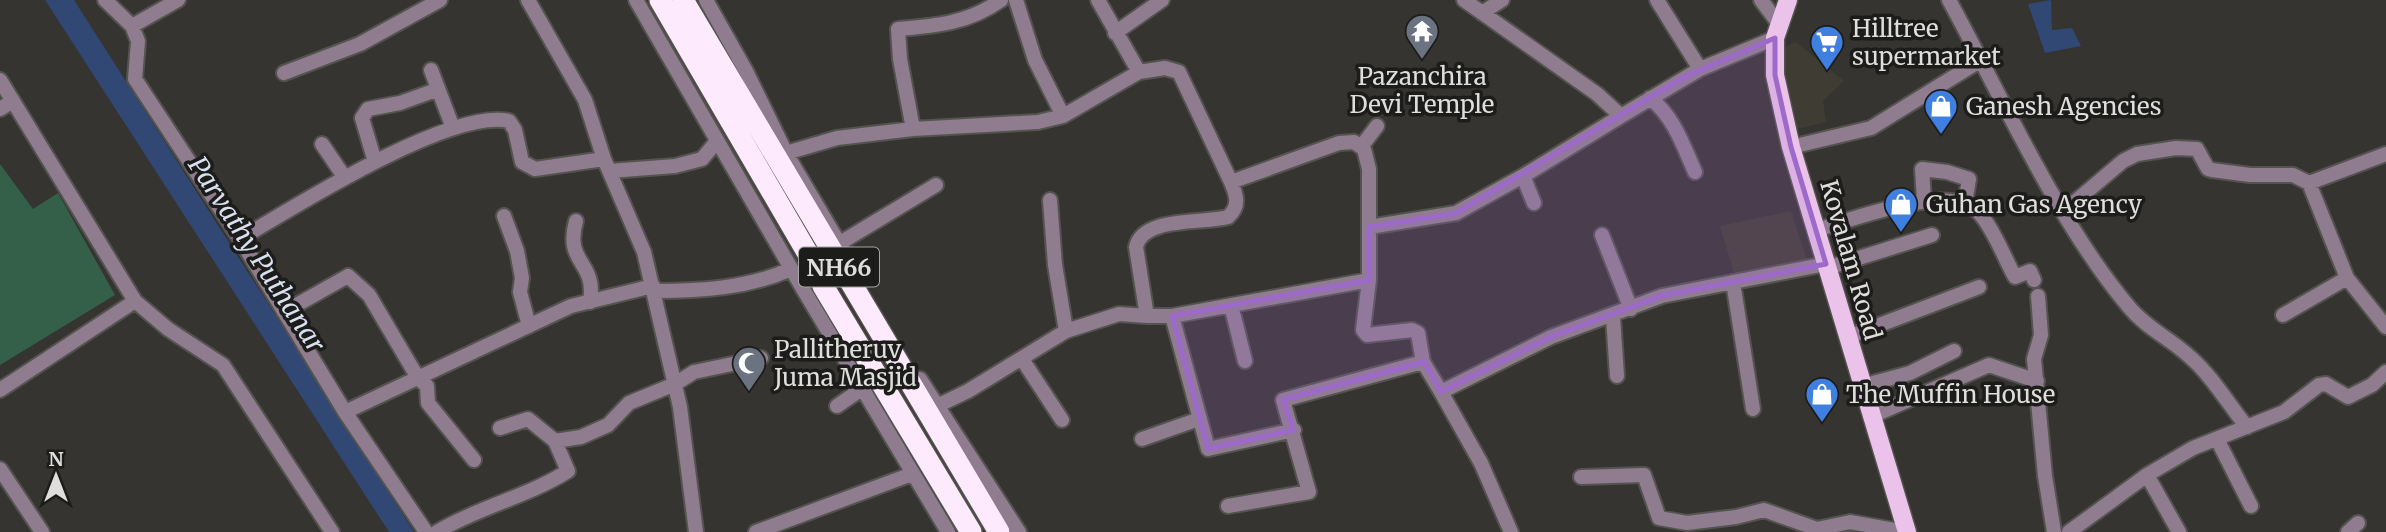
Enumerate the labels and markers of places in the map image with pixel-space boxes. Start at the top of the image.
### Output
temple icon: Pazanchira Devi Temple [1403,12,1441,61]
place label: Hilltree supermarket [1852,13,2001,72]
supermarket icon: Hilltree supermarket [1808,23,1846,72]
place label: Pazanchira Devi Temple [1350,61,1494,120]
shop icon: Ganesh Agencies [1922,87,1960,136]
place label: Ganesh Agencies [1966,91,2162,122]
shop icon: Guhan Gas Agency [1882,185,1920,234]
place label: Guhan Gas Agency [1926,189,2142,220]
place label: Pallitheruv Juma Masjid [773,334,917,393]
mosque icon: Pallitheruv Juma Masjid [730,344,768,393]
shop icon: The Muffin House [1803,375,1841,424]
place label: The Muffin House [1846,379,2055,410]

